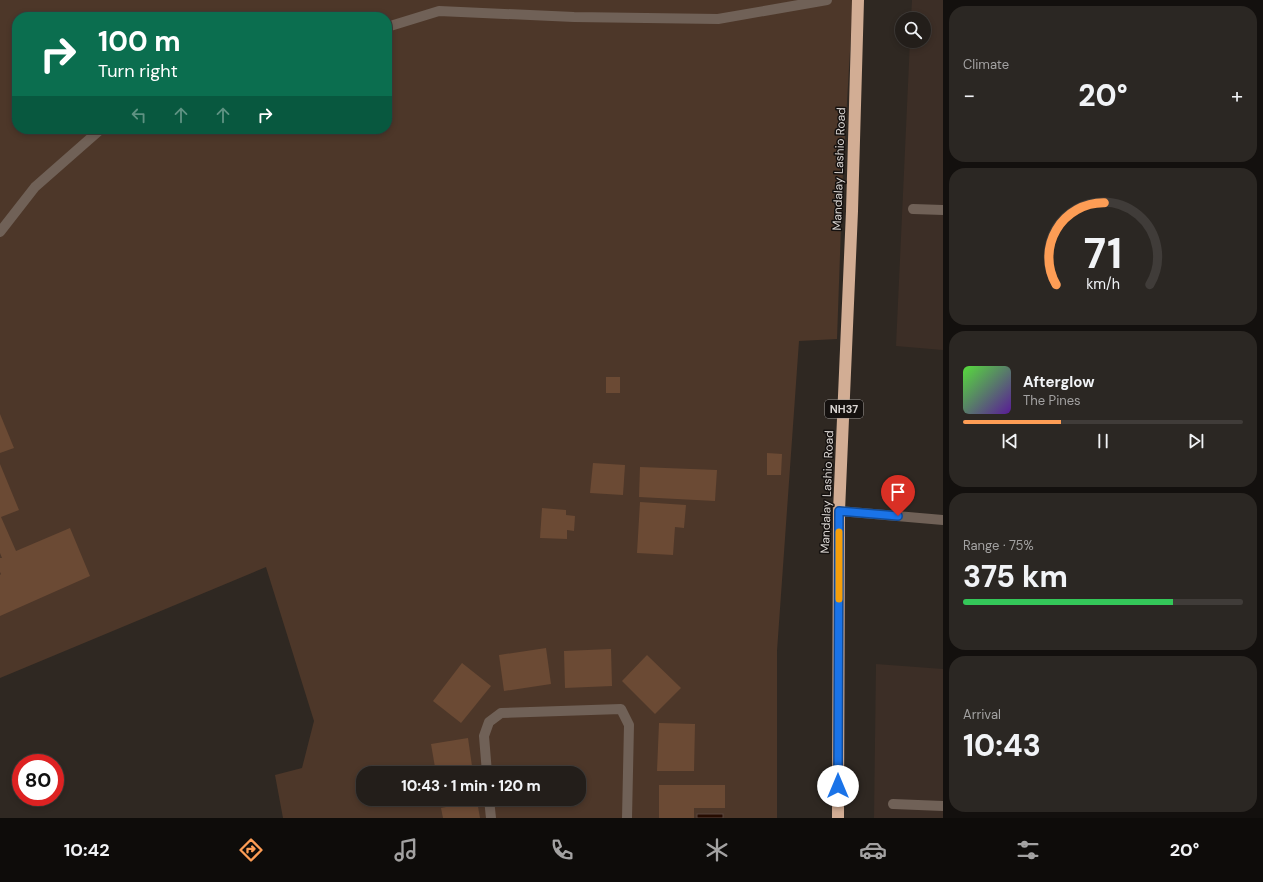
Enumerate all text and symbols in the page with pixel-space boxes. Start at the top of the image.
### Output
map controls [895,12,931,48]
button: search [895,12,931,48]
text: 100 m [98,23,181,60]
icon: right [32,28,84,80]
text: Climate [963,56,1009,73]
text: Turn right [98,59,178,83]
text: 20° [1078,76,1128,115]
text: − [963,81,975,110]
text: + [1231,81,1243,110]
icon: left [128,104,150,126]
icon: ahead [170,104,192,126]
icon: ahead [212,104,234,126]
icon: right [254,104,276,126]
street label: Mandalay Lashio Road [829,107,849,231]
text: 71 [1084,226,1122,280]
text: km/h [1086,274,1120,292]
text: Afterglow [1023,372,1095,392]
text: The Pines [1023,392,1081,409]
road number: NH37 [825,400,863,418]
street label: Mandalay Lashio Road [817,430,837,554]
icon: previous [999,430,1021,452]
icon: pause [1092,430,1114,452]
icon: next [1185,430,1207,452]
pin [881,475,915,516]
icon: arrive [887,481,909,503]
text: Range · 75% [963,537,1034,554]
text: 375 km [963,557,1068,596]
text: Arrival [963,706,1001,723]
text: 10:43 [963,726,1041,765]
speed limit sign: 80 [12,754,64,806]
position arrow [817,765,859,807]
text: 10:43 · 1 min · 120 m [401,776,541,796]
icon: directions [237,836,265,864]
icon: music [392,836,420,864]
icon: phone [548,836,576,864]
icon: climate [703,836,731,864]
icon: car [859,836,887,864]
icon: filters [1014,836,1042,864]
text: 10:42 [64,838,110,862]
text: 20° [1170,838,1199,862]

